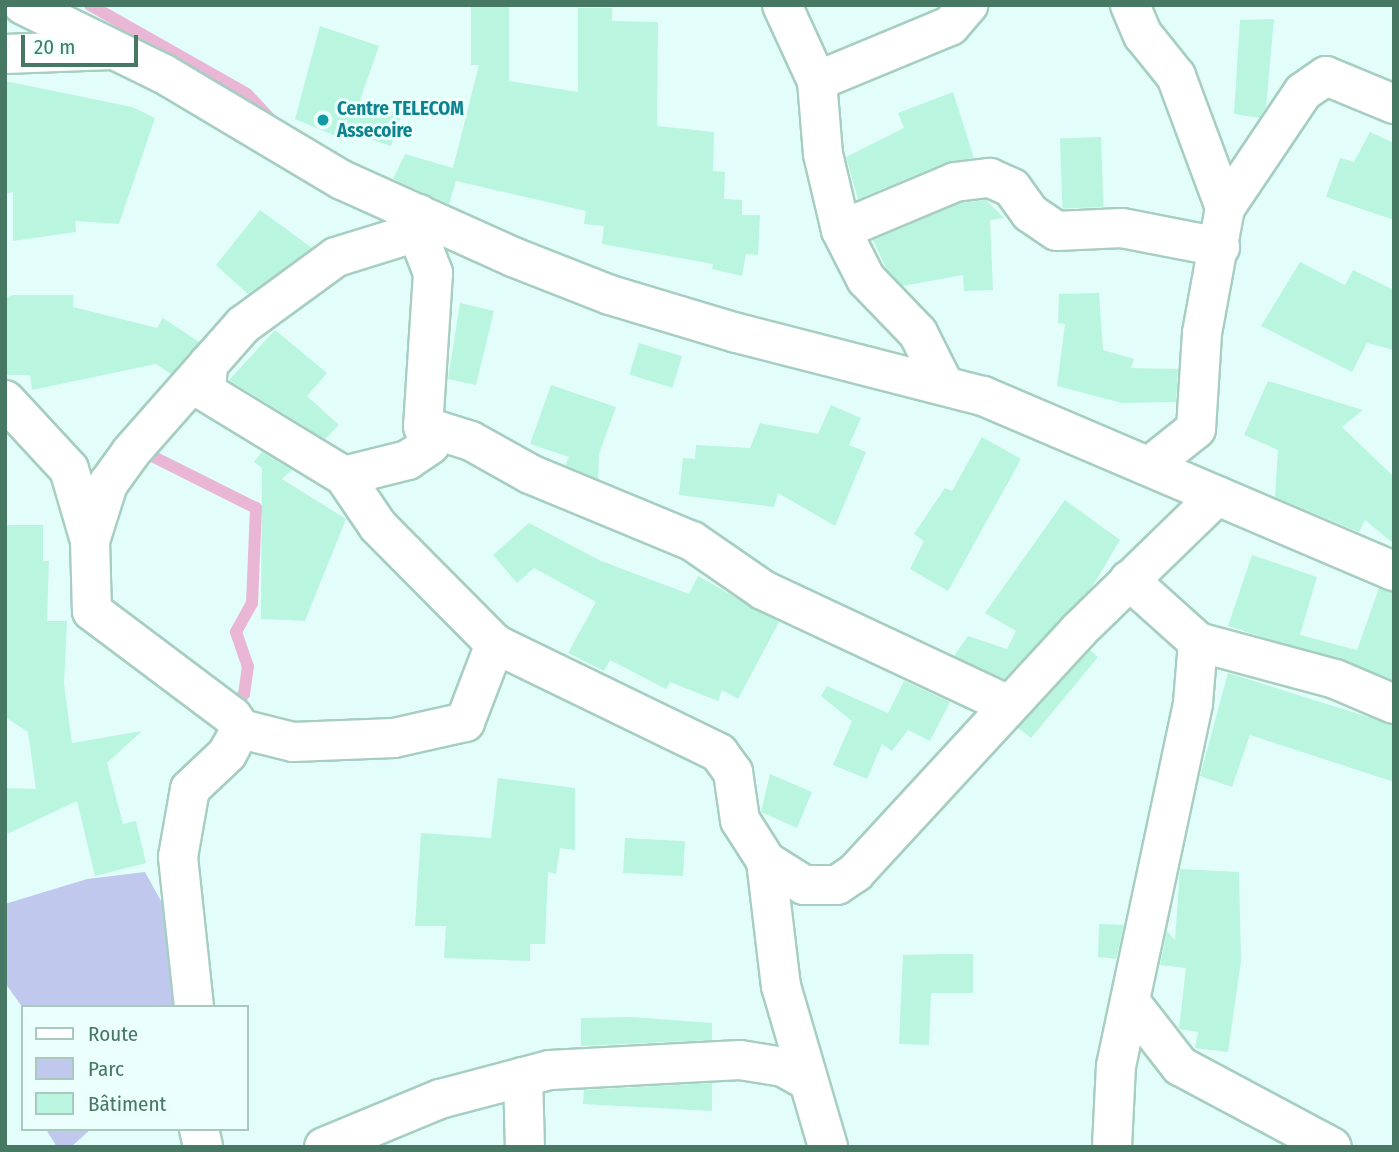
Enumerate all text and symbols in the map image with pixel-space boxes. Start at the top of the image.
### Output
scale bar [24,21,142,65]
text: 20 m [34,34,75,60]
place label: Centre TELECOM Assecoire [337,98,464,142]
marker: Centre TELECOM Assecoire [315,112,331,128]
legend [21,1005,248,1131]
text: Route [88,1021,138,1047]
text: Parc [88,1056,124,1082]
text: Bâtiment [88,1091,166,1117]

